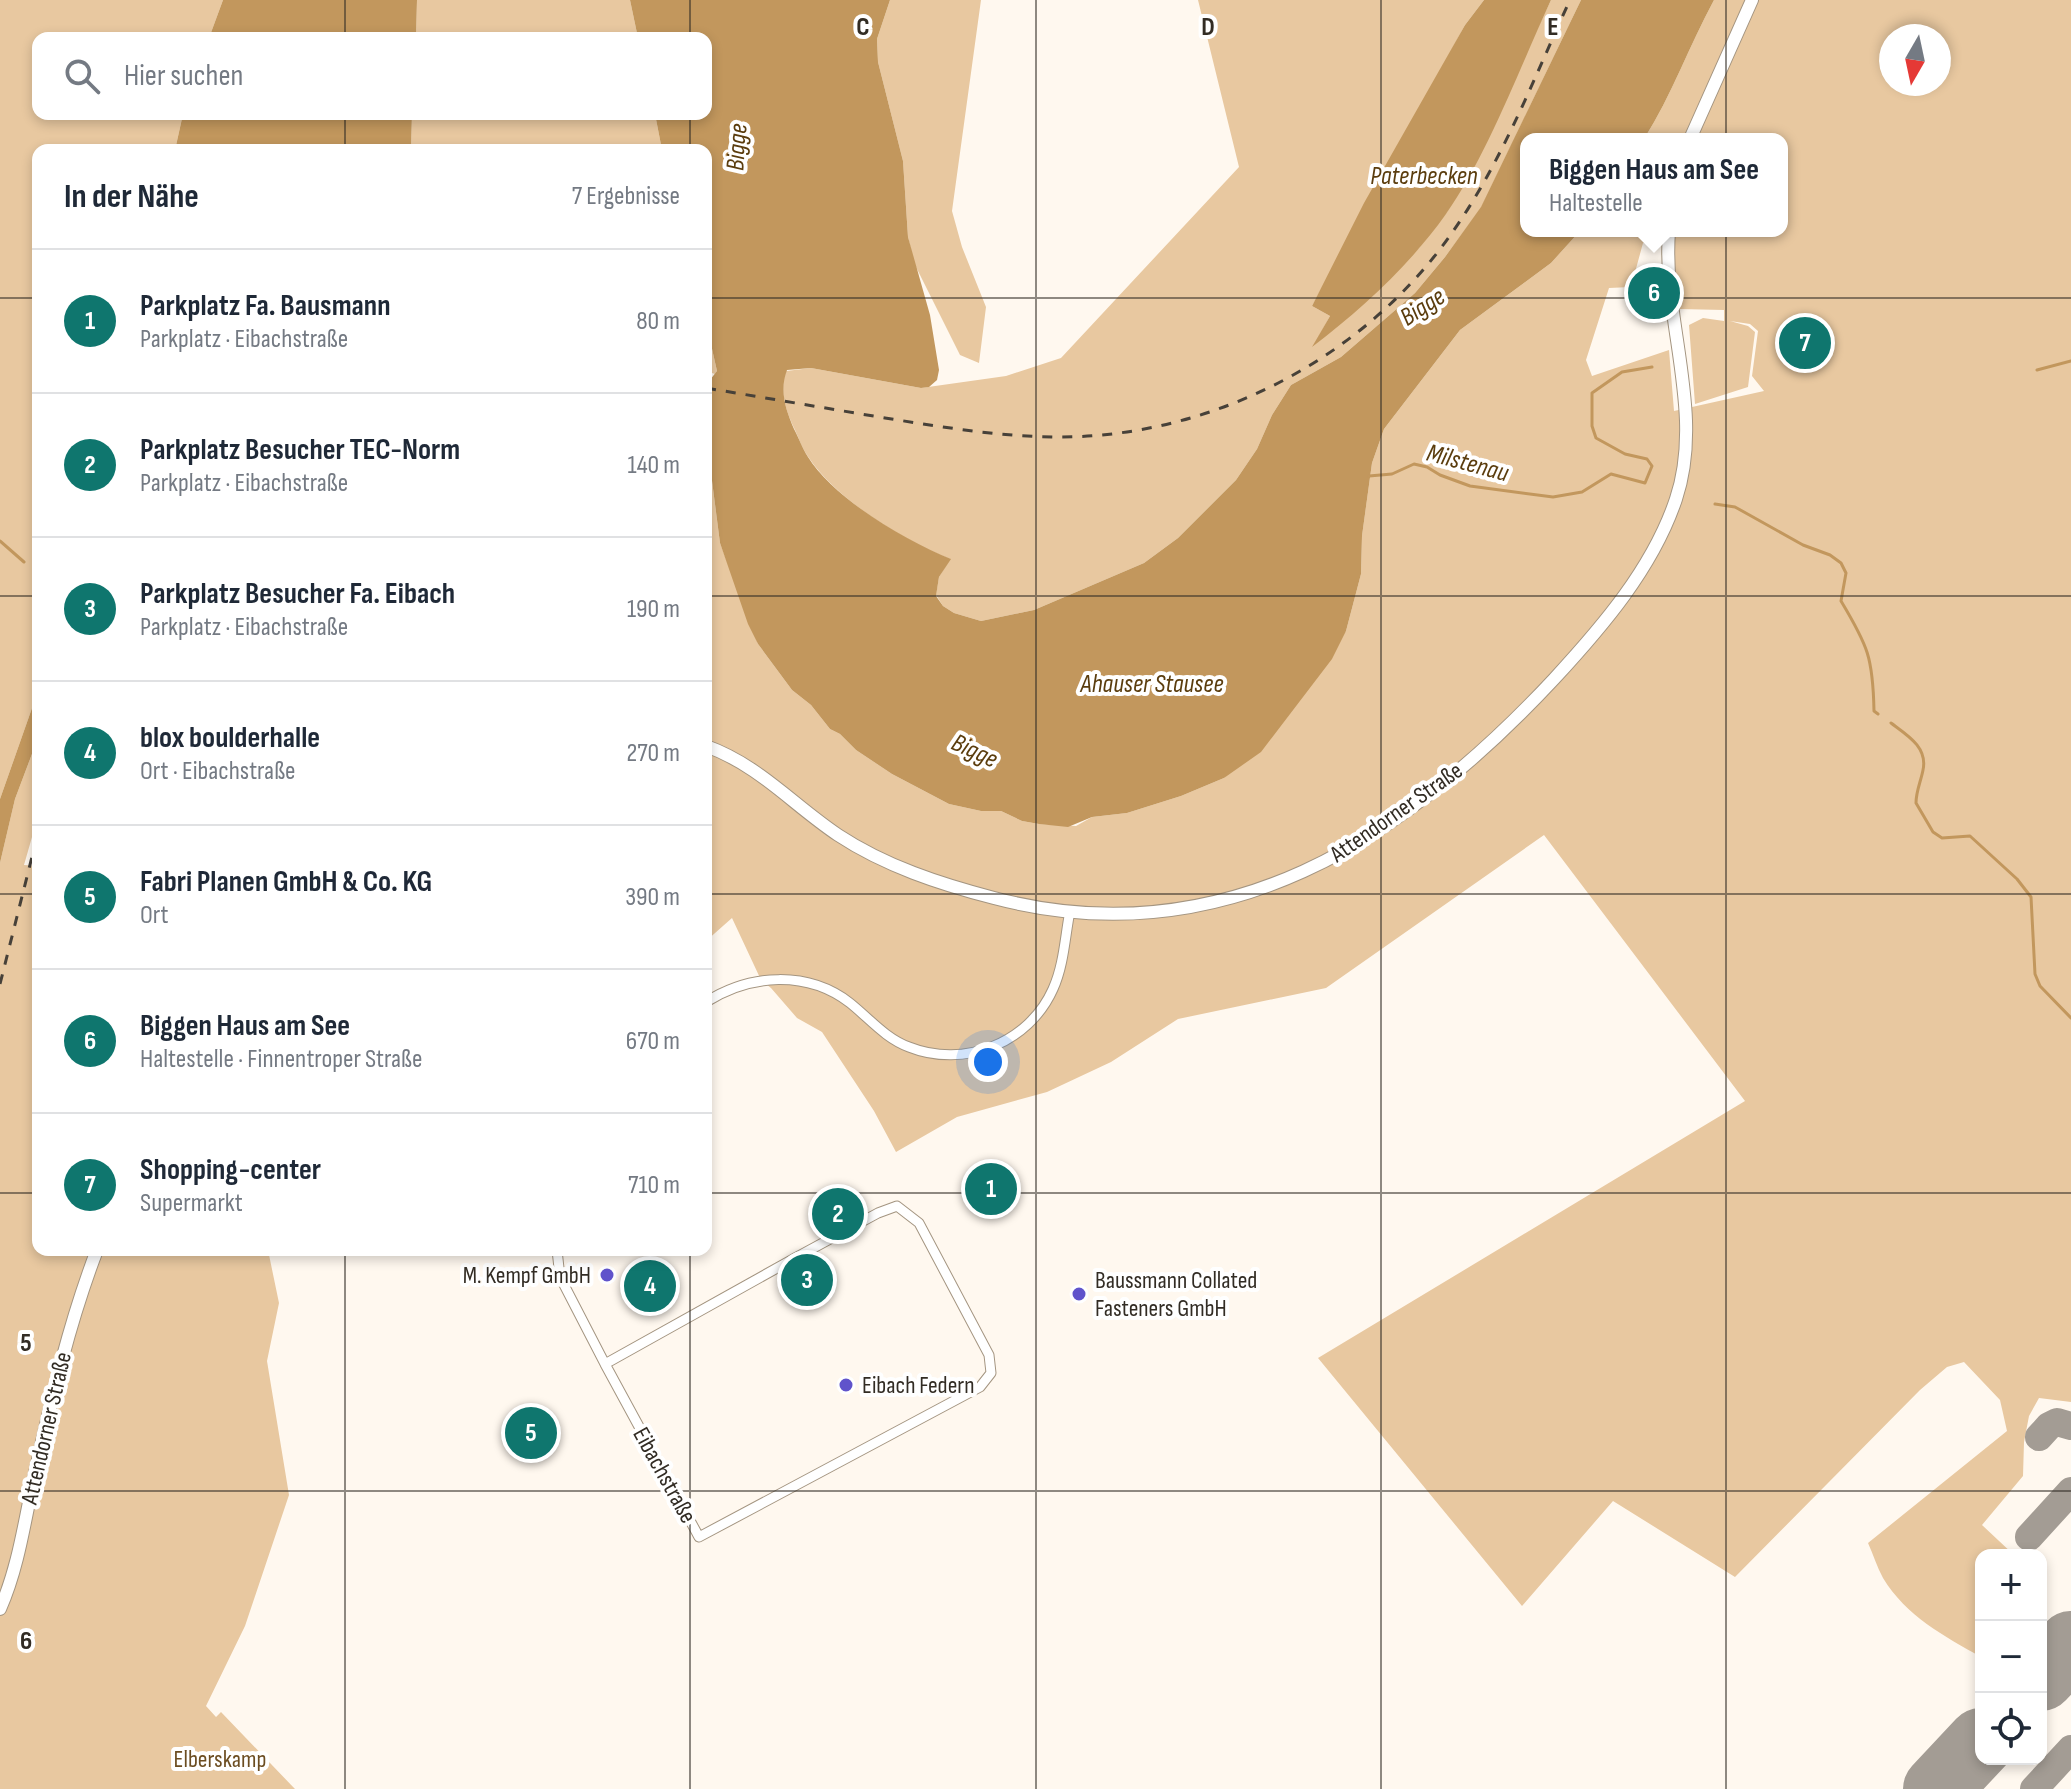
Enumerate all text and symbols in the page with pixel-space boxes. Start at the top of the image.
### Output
text: C [856,12,870,43]
text: D [1201,12,1215,43]
text: E [1547,12,1559,43]
north arrow [1879,24,1951,96]
search box [32,32,712,120]
icon: search [60,54,104,98]
text: Hier suchen [124,58,243,94]
water label: Bigge [720,122,755,172]
popup [1520,133,1788,237]
text: Biggen Haus am See [1549,152,1759,188]
water label: Paterbecken [1370,161,1478,192]
text: In der Nähe [64,176,199,217]
text: 7 Ergebnisse [572,181,680,212]
text: Haltestelle [1549,188,1643,219]
pin: 6 [1628,263,1680,323]
water label: Bigge [1395,281,1451,333]
text: Parkplatz Fa. Bausmann [140,288,391,324]
text: 1 [85,306,95,337]
text: 80 m [636,306,680,337]
pin: 7 [1779,313,1831,373]
text: Parkplatz · Eibachstraße [140,324,348,355]
text: Parkplatz Besucher TEC-Norm [140,432,460,468]
water label: Milstenau [1423,438,1512,489]
text: 2 [84,450,96,481]
text: 140 m [628,450,680,481]
text: Parkplatz · Eibachstraße [140,468,348,499]
text: Parkplatz Besucher Fa. Eibach [140,576,455,612]
text: 3 [84,594,96,625]
text: 190 m [627,594,680,625]
text: Parkplatz · Eibachstraße [140,612,348,643]
water label: Ahauser Stausee [1079,669,1224,700]
text: blox boulderhalle [140,720,320,756]
water label: Bigge [946,727,1002,775]
text: 4 [84,738,96,769]
text: 270 m [627,738,680,769]
text: Ort · Eibachstraße [140,756,296,787]
street label: Attendorner Straße [1324,756,1468,869]
text: Fabri Planen GmbH & Co. KG [140,864,432,900]
text: 5 [84,882,96,913]
text: 390 m [625,882,680,913]
text: Ort [140,900,169,931]
text: Biggen Haus am See [140,1008,350,1044]
text: 6 [84,1026,96,1057]
text: 670 m [626,1026,680,1057]
your location [968,1042,1008,1082]
text: Haltestelle · Finnentroper Straße [140,1044,422,1075]
text: Shopping-center [140,1152,321,1188]
pin: 1 [965,1159,1017,1219]
text: 7 [84,1170,96,1201]
text: 710 m [628,1170,680,1201]
pin: 2 [812,1184,864,1244]
text: Supermarkt [140,1188,243,1219]
pin: 3 [781,1250,833,1310]
pin: 4 [624,1256,676,1316]
place label: M. Kempf GmbH [463,1261,591,1290]
marker: M. Kempf GmbH [598,1266,616,1284]
place label: Baussmann Collated Fasteners GmbH [1095,1266,1257,1323]
marker: Baussmann Collated Fasteners GmbH [1070,1285,1088,1303]
text: 5 [20,1328,32,1359]
street label: Attendorner Straße [15,1349,78,1508]
place label: Eibach Federn [862,1371,974,1400]
marker: Eibach Federn [837,1376,855,1394]
pin: 5 [505,1403,557,1463]
street label: Eibachstraße [626,1422,703,1528]
map controls [1975,1549,2047,1765]
button: + [1975,1549,2047,1621]
button: − [1975,1621,2047,1693]
text: 6 [20,1626,32,1657]
button: locate [1975,1693,2047,1765]
park label: Elberskamp [174,1745,266,1774]

